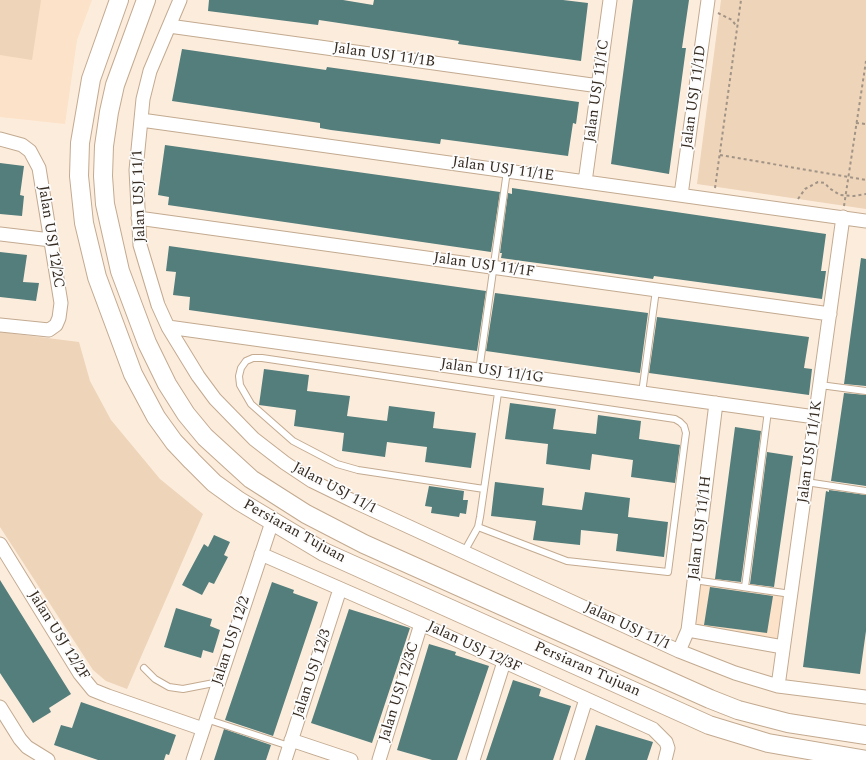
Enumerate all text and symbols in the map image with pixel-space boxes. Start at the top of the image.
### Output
street label: Jalan USJ 11/1C [582,38,614,144]
street label: Jalan USJ 11/1B [332,40,436,72]
street label: Jalan USJ 11/1D [679,44,711,150]
street label: Jalan USJ 11/1 [129,149,151,243]
street label: Jalan USJ 11/1E [451,154,555,186]
street label: Jalan USJ 12/2C [33,184,67,290]
street label: Jalan USJ 11/1F [432,250,536,282]
street label: Jalan USJ 11/1G [439,356,545,388]
street label: Jalan USJ 11/1K [795,399,827,505]
street label: Jalan USJ 11/1 [289,459,379,519]
street label: Jalan USJ 11/1H [686,475,716,581]
street label: Persiaran Tujuan [240,496,348,568]
street label: Jalan USJ 12/2F [23,588,93,684]
street label: Jalan USJ 12/2 [209,594,255,688]
street label: Jalan USJ 11/1 [581,599,673,655]
street label: Jalan USJ 12/3F [424,618,524,678]
street label: Jalan USJ 12/3 [290,627,336,721]
street label: Persiaran Tujuan [531,638,643,702]
street label: Jalan USJ 12/3C [376,640,424,744]

